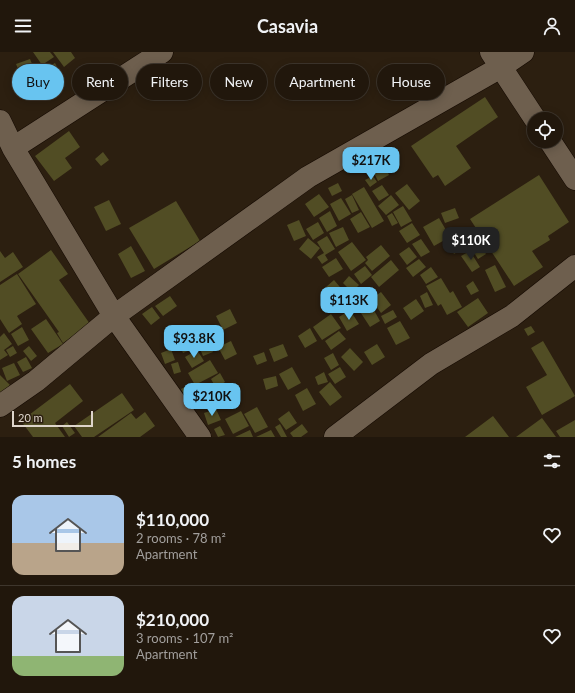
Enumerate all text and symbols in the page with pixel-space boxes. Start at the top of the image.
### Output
icon: menu [12,15,34,37]
text: Casavia [257,15,318,37]
icon: person [541,15,563,37]
chip: Buy [12,64,64,100]
chip: Rent [72,64,128,100]
chip: Filters [136,64,202,100]
chip: New [210,64,267,100]
chip: Apartment [275,64,369,100]
chip: House [377,64,445,100]
map controls [527,112,563,148]
button: locate [527,112,563,148]
pin: $217K [343,147,399,181]
text: $217K [351,152,391,168]
pin: $110K [443,227,499,261]
text: $110K [451,232,491,248]
pin: $113K [321,287,377,321]
text: $113K [329,292,369,308]
pin: $93.8K [161,325,227,359]
text: $93.8K [173,330,215,346]
pin: $210K [184,383,240,417]
text: $210K [192,388,232,404]
scale bar [12,409,93,428]
text: 20 m [18,411,43,424]
icon: filters [541,450,563,472]
text: 5 homes [12,451,76,472]
text: $110,000 [136,509,209,530]
icon: home [44,511,92,559]
icon: heart [541,524,563,546]
text: 2 rooms · 78 m² [136,530,226,546]
text: Apartment [136,546,197,562]
text: $210,000 [136,609,209,630]
icon: home [44,612,92,660]
icon: heart [541,625,563,647]
text: 3 rooms · 107 m² [136,630,233,646]
text: Apartment [136,646,197,662]

